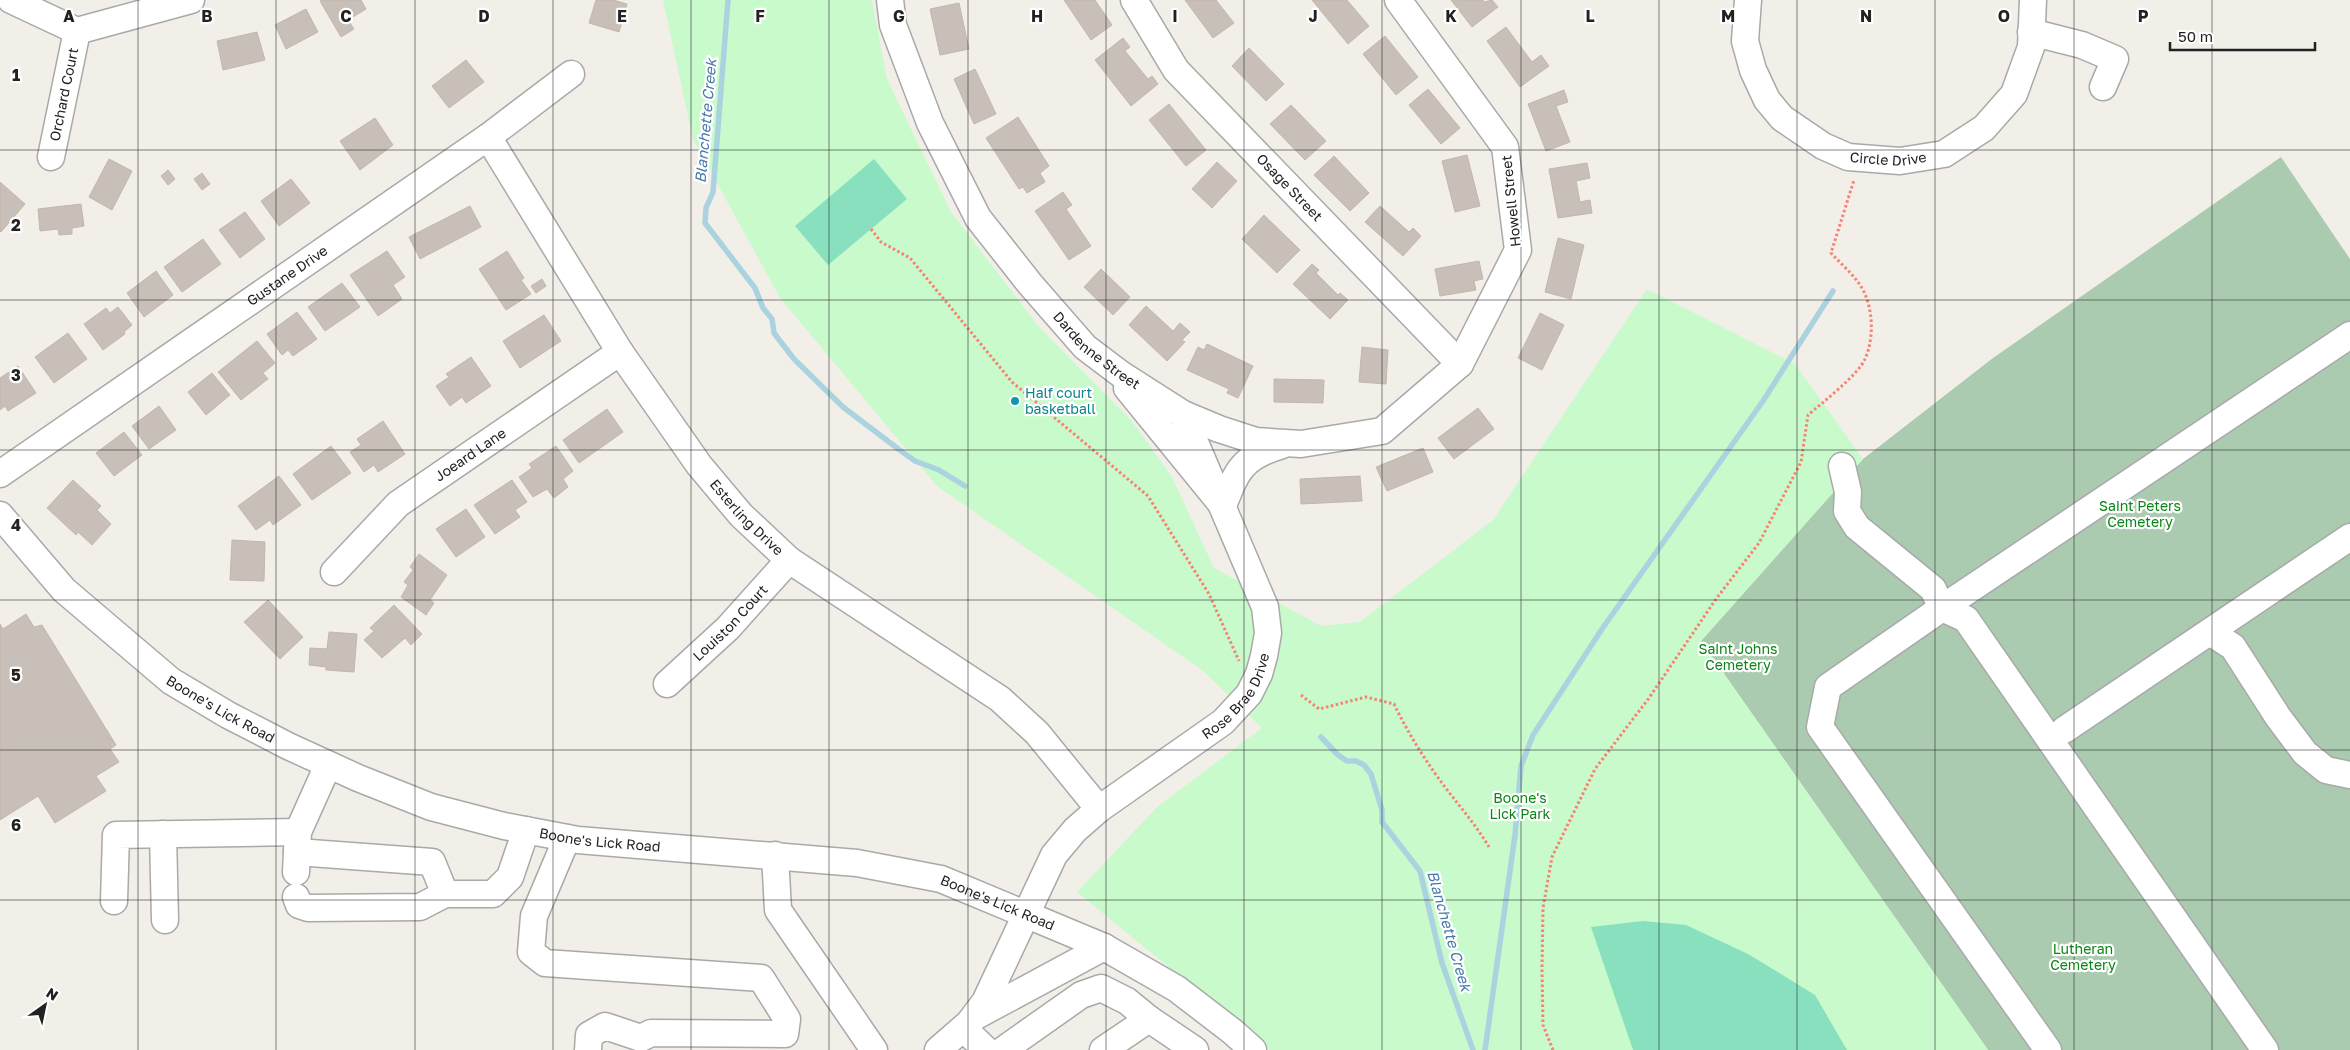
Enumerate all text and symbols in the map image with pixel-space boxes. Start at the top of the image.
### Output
text: A [63,6,75,26]
text: B [201,6,213,26]
text: C [340,6,352,26]
text: D [478,6,490,26]
text: E [617,6,627,26]
text: F [755,6,765,26]
text: G [893,6,905,26]
text: H [1031,6,1043,26]
text: I [1172,6,1178,26]
text: J [1308,6,1318,26]
text: K [1445,6,1457,26]
text: L [1585,6,1595,26]
text: M [1721,6,1735,26]
text: N [1860,6,1872,26]
text: O [1998,6,2010,26]
text: P [2138,6,2149,26]
scale bar [2170,20,2315,52]
text: 50 m [2178,27,2213,45]
street label: Orchard Court [46,46,81,143]
water label: Blanchette Creek [691,56,720,184]
text: 1 [12,65,20,85]
street label: Circle Drive [1849,148,1928,169]
street label: Osage Street [1253,150,1326,225]
street label: Howell Street [1497,154,1524,248]
text: 2 [11,215,21,235]
street label: Gustane Drive [243,241,331,309]
street label: Dardenne Street [1050,308,1143,392]
text: 3 [11,365,21,385]
place label: Half court basketball [1025,384,1096,417]
marker: Half court basketball [1009,395,1021,407]
street label: Joeard Lane [431,424,509,484]
street label: Esterling Drive [707,476,787,558]
park label: Saint Peters Cemetery [2099,497,2181,530]
text: 4 [11,515,21,535]
street label: Louiston Court [689,581,771,664]
park label: Saint Johns Cemetery [1698,640,1778,673]
street label: Rose Brae Drive [1198,651,1272,742]
text: 5 [11,665,21,685]
street label: Boone's Lick Road [163,671,278,746]
park label: Boone's Lick Park [1489,789,1551,822]
text: 6 [11,815,21,835]
street label: Boone's Lick Road [538,824,661,855]
water label: Blanchette Creek [1424,868,1476,995]
street label: Boone's Lick Road [938,871,1057,933]
park label: Lutheran Cemetery [2050,940,2116,973]
north arrow [20,980,70,1030]
text: N [43,984,61,1004]

